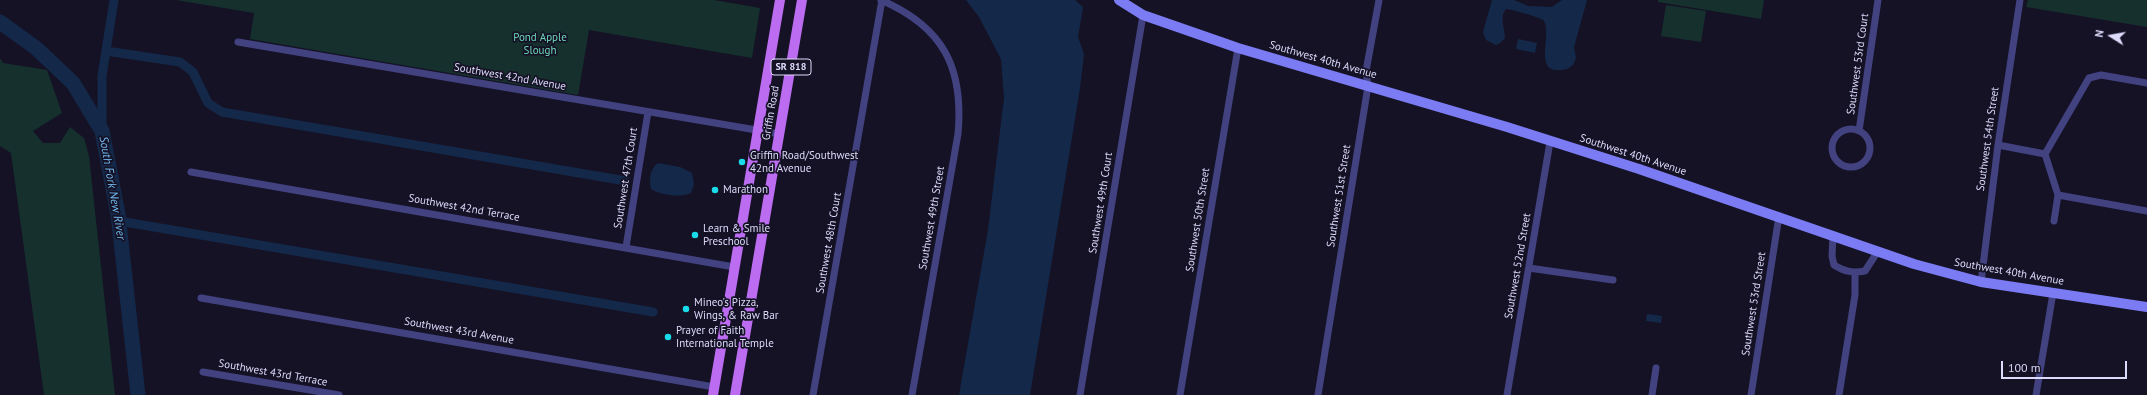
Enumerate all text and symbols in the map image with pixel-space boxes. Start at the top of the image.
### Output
street label: Southwest 53rd Court [1844,12,1872,116]
north arrow [2091,16,2131,56]
text: N [2092,29,2107,39]
park label: Pond Apple Slough [513,31,567,57]
street label: Southwest 40th Avenue [1268,38,1378,82]
road number: SR 818 [771,59,811,75]
street label: Southwest 42nd Avenue [453,61,567,93]
street label: Griffin Road [760,85,782,141]
street label: Southwest 54th Street [1974,86,2002,192]
street label: Southwest 47th Court [611,127,641,229]
street label: Southwest 40th Avenue [1578,132,1688,178]
water label: South Fork New River [96,135,128,241]
street label: Southwest 51st Street [1324,144,1354,248]
place label: Griffin Road/Southwest 42nd Avenue [750,149,858,175]
street label: Southwest 49th Court [1086,151,1116,255]
marker: Griffin Road/Southwest 42nd Avenue [737,157,747,167]
street label: Southwest 49th Street [916,165,948,271]
street label: Southwest 50th Street [1183,167,1213,273]
place label: Marathon [723,183,768,197]
marker: Marathon [710,185,720,195]
street label: Southwest 48th Court [814,191,844,295]
street label: Southwest 42nd Terrace [407,192,521,224]
street label: Southwest 52nd Street [1502,212,1534,320]
place label: Learn & Smile Preschool [703,222,770,248]
marker: Learn & Smile Preschool [690,230,700,240]
street label: Southwest 53rd Street [1739,251,1769,357]
street label: Southwest 40th Avenue [1953,256,2065,288]
place label: Mineo's Pizza, Wings, & Raw Bar [694,296,778,322]
marker: Mineo's Pizza, Wings, & Raw Bar [681,304,691,314]
street label: Southwest 43rd Avenue [403,315,515,347]
place label: Prayer of Faith International Temple [676,324,774,350]
marker: Prayer of Faith International Temple [663,332,673,342]
scale bar [2003,353,2129,379]
street label: Southwest 43rd Terrace [218,357,328,389]
text: 100 m [2008,360,2041,375]

